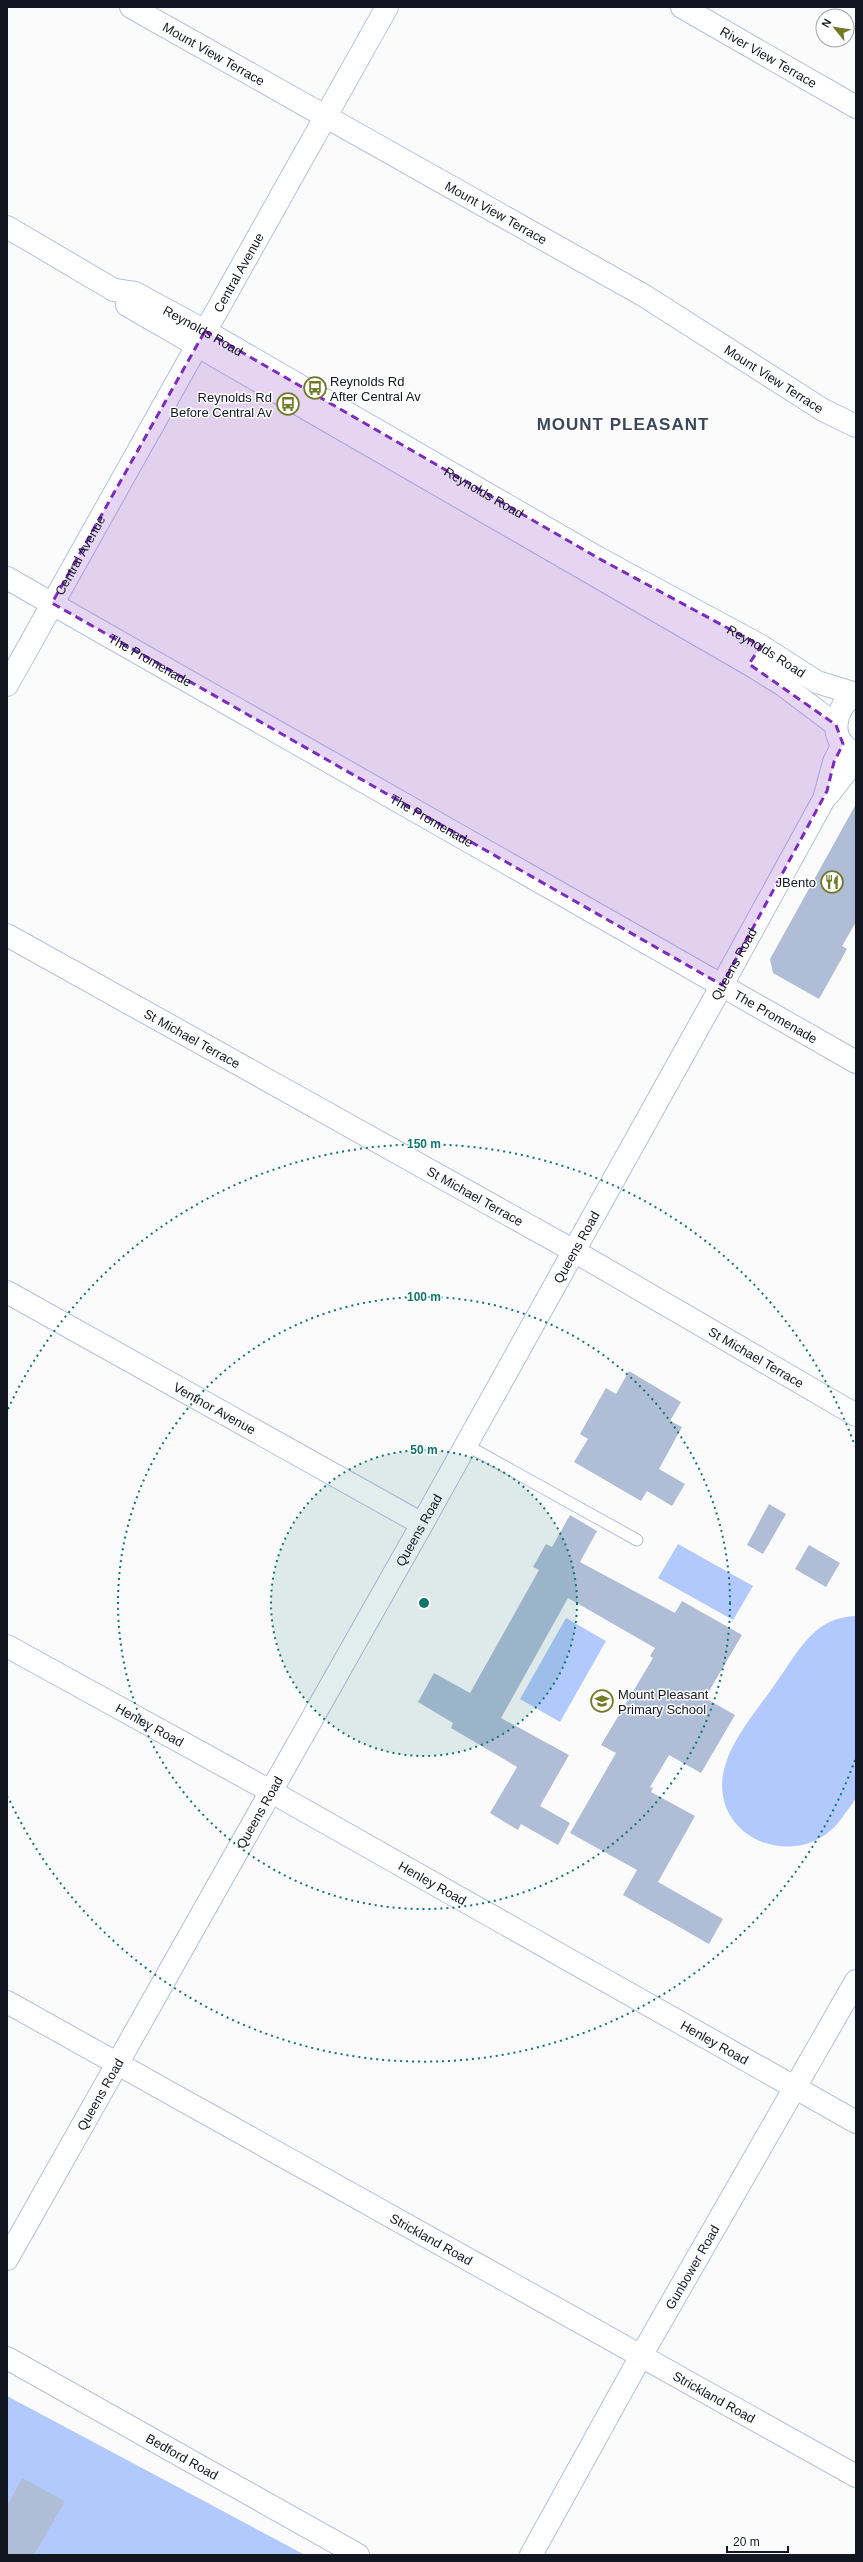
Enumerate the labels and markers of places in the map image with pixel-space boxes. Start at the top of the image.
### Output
place label: Reynolds Rd After Central Av [330,374,421,404]
bus stop icon: Reynolds Rd After Central Av [302,375,328,401]
place label: Reynolds Rd Before Central Av [170,390,272,420]
bus stop icon: Reynolds Rd Before Central Av [275,391,301,417]
restaurant icon: JBento [819,869,845,895]
place label: JBento [776,875,816,890]
centre of rings [417,1596,431,1610]
place label: Mount Pleasant Primary School [618,1687,709,1717]
school or university icon: Mount Pleasant Primary School [589,1688,615,1714]

